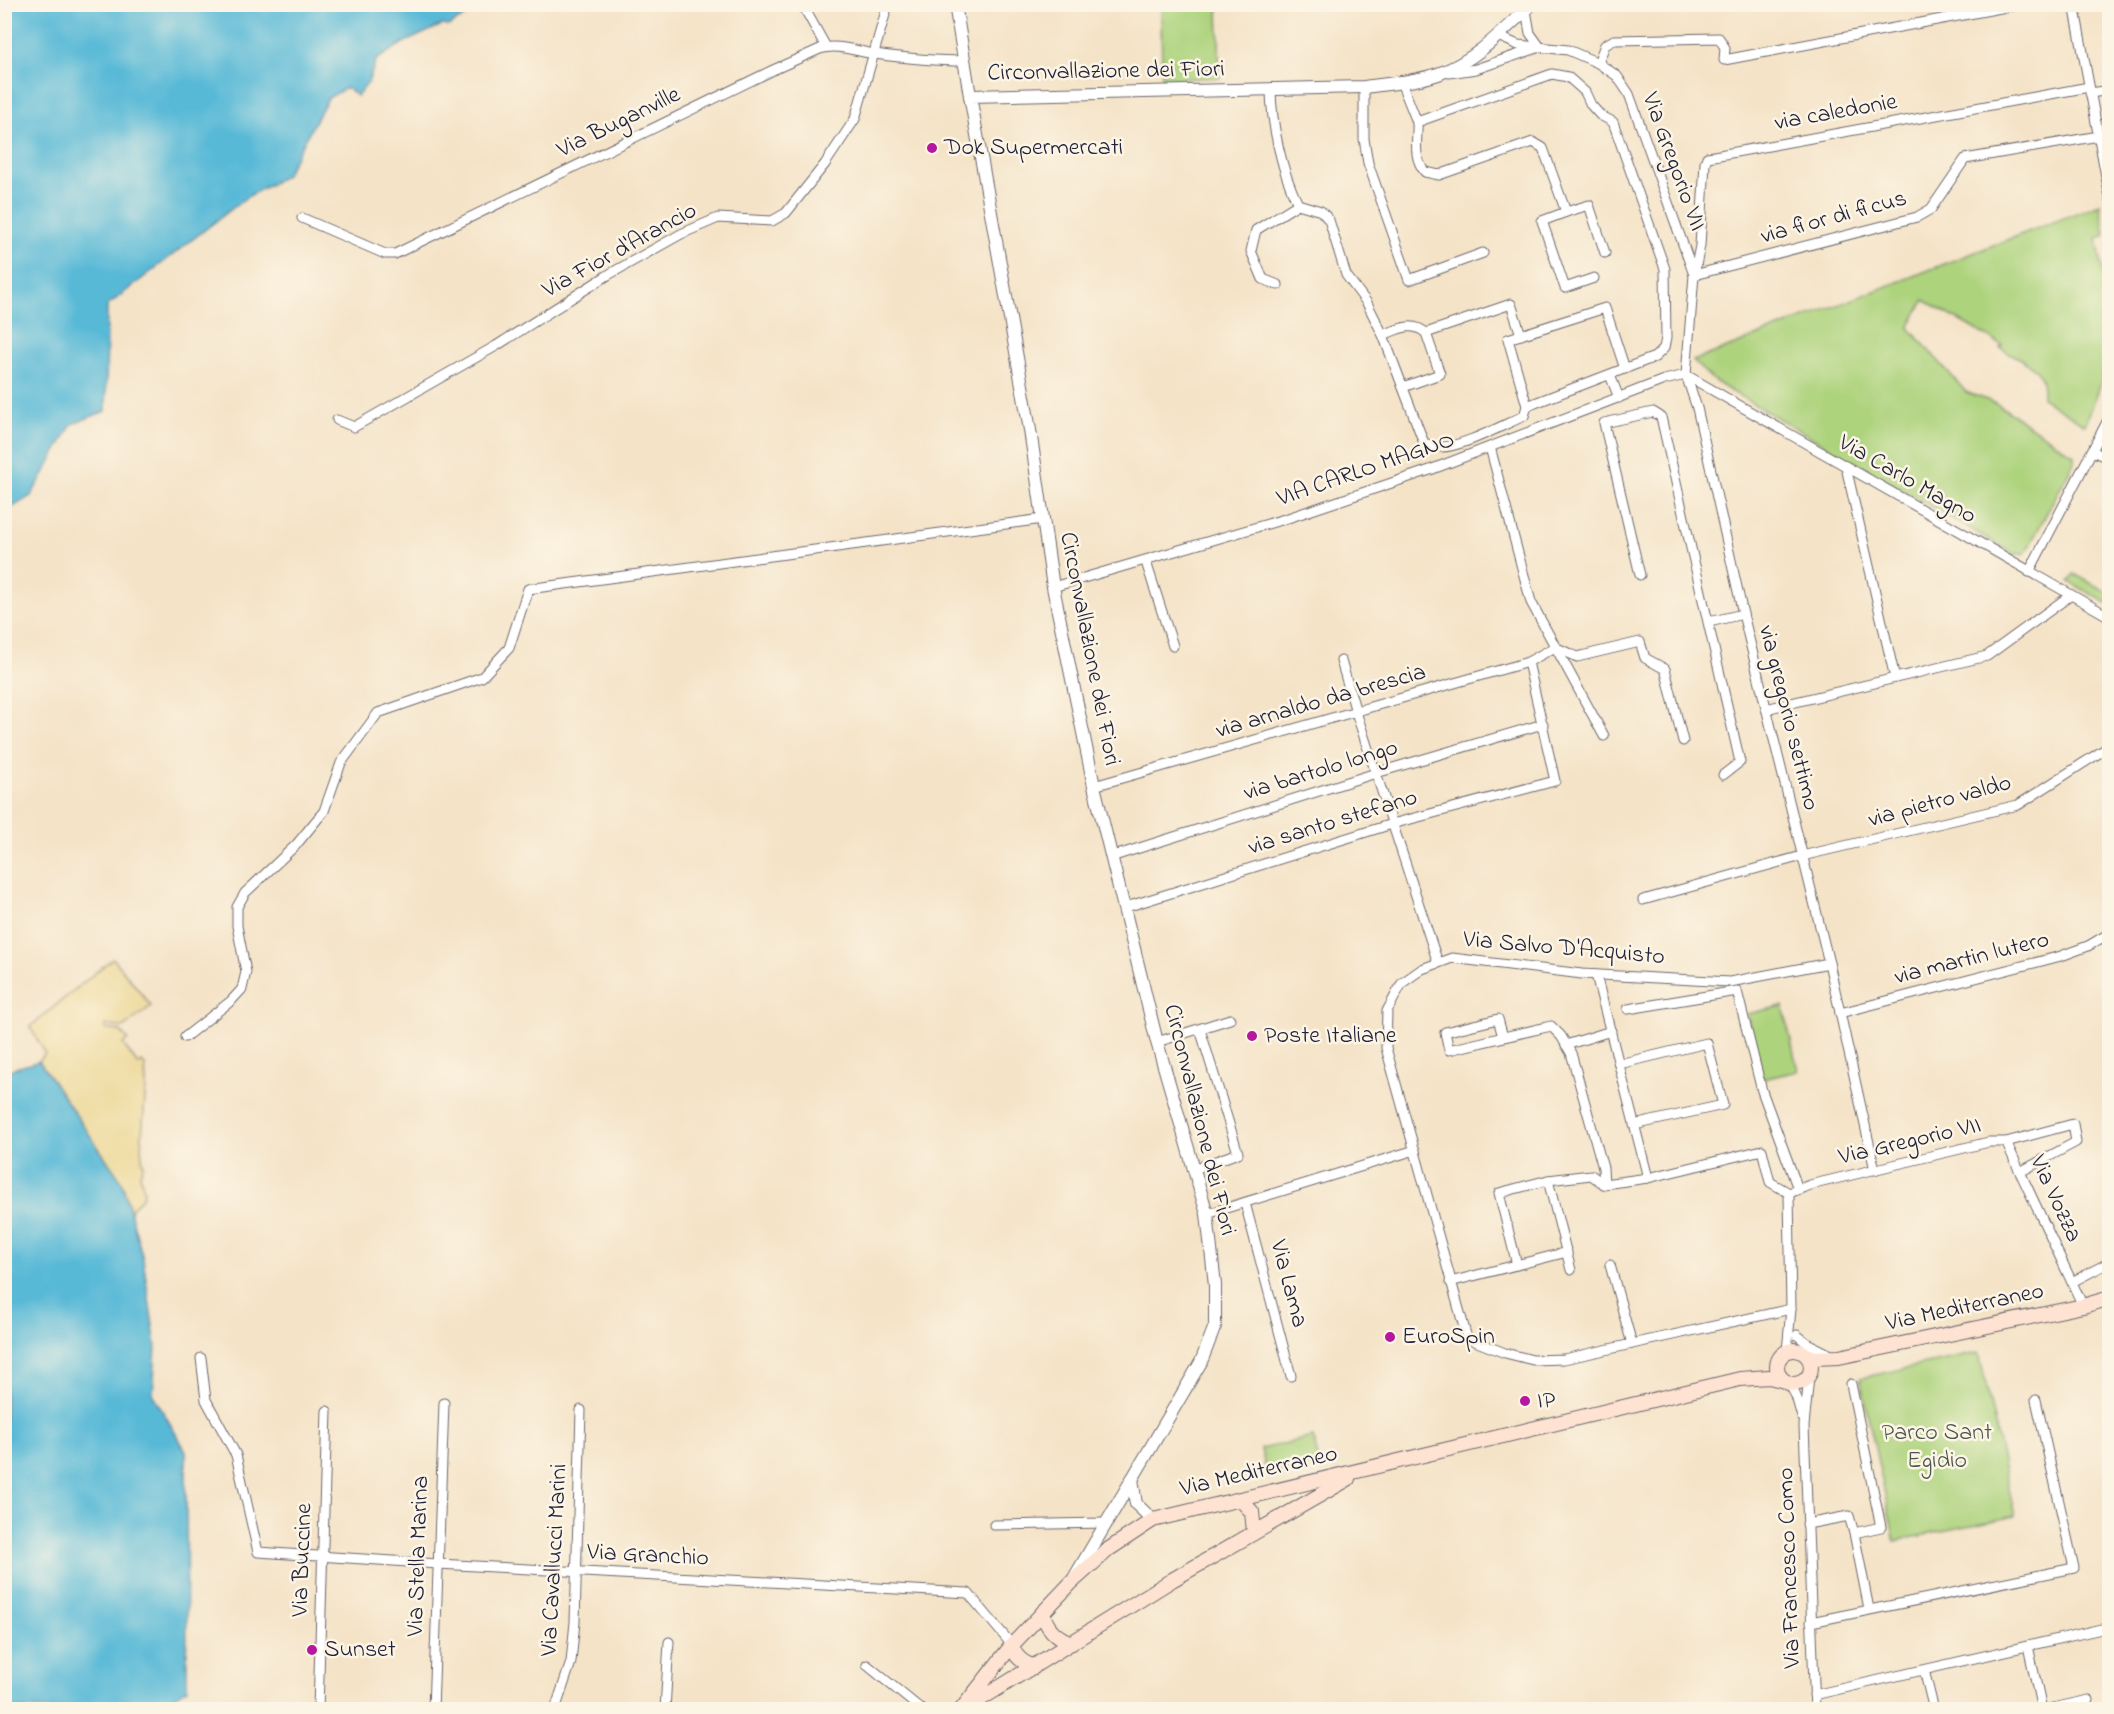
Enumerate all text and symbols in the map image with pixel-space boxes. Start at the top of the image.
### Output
street label: Circonvallazione dei Fiori [987,52,1225,92]
street label: Via Buganville [550,78,687,168]
street label: via caledonie [1772,85,1900,141]
street label: Via Gregorio VII [1631,87,1714,236]
place label: Dok Supermercati [943,131,1123,166]
marker: Dok Supermercati [925,141,939,155]
street label: via fior di ficus [1757,182,1911,254]
street label: Via Fior d'Arancio [535,194,704,308]
street label: VIA CARLO MAGNO [1271,423,1460,517]
street label: Via Carlo Magno [1830,426,1983,534]
street label: Circonvallazione dei Fiori [1049,529,1129,769]
street label: via gregorio settimo [1748,622,1828,814]
street label: via arnaldo da brescia [1212,655,1430,749]
street label: via bartolo longo [1240,731,1402,811]
street label: via pietro valdo [1865,766,2015,838]
street label: via santo stefano [1244,781,1422,865]
street label: Via Salvo D'Acquisto [1461,923,1666,975]
street label: via martin lutero [1891,923,2053,995]
street label: Circonvallazione dei Fiori [1153,1001,1245,1239]
place label: Poste Italiane [1264,1019,1397,1054]
marker: Poste Italiane [1245,1029,1259,1043]
street label: Via Gregorio VII [1834,1109,1985,1176]
street label: Via Vozza [2019,1149,2090,1248]
street label: Via Lama [1259,1235,1316,1332]
street label: Via Mediterraneo [1882,1274,2047,1342]
place label: EuroSpin [1402,1320,1495,1355]
marker: EuroSpin [1383,1330,1397,1344]
place label: IP [1537,1384,1556,1419]
marker: IP [1518,1394,1532,1408]
park label: Parco Sant Egidio [1882,1416,1992,1479]
street label: Via Mediterraneo [1176,1437,1341,1507]
street label: Via Cavallucci Marini [532,1463,578,1658]
street label: Via Francesco Como [1769,1467,1811,1670]
street label: Via Stella Marina [399,1475,439,1638]
street label: Via Buccine [283,1502,322,1618]
street label: Via Granchio [585,1535,710,1577]
place label: Sunset [324,1633,396,1668]
marker: Sunset [305,1643,319,1657]

